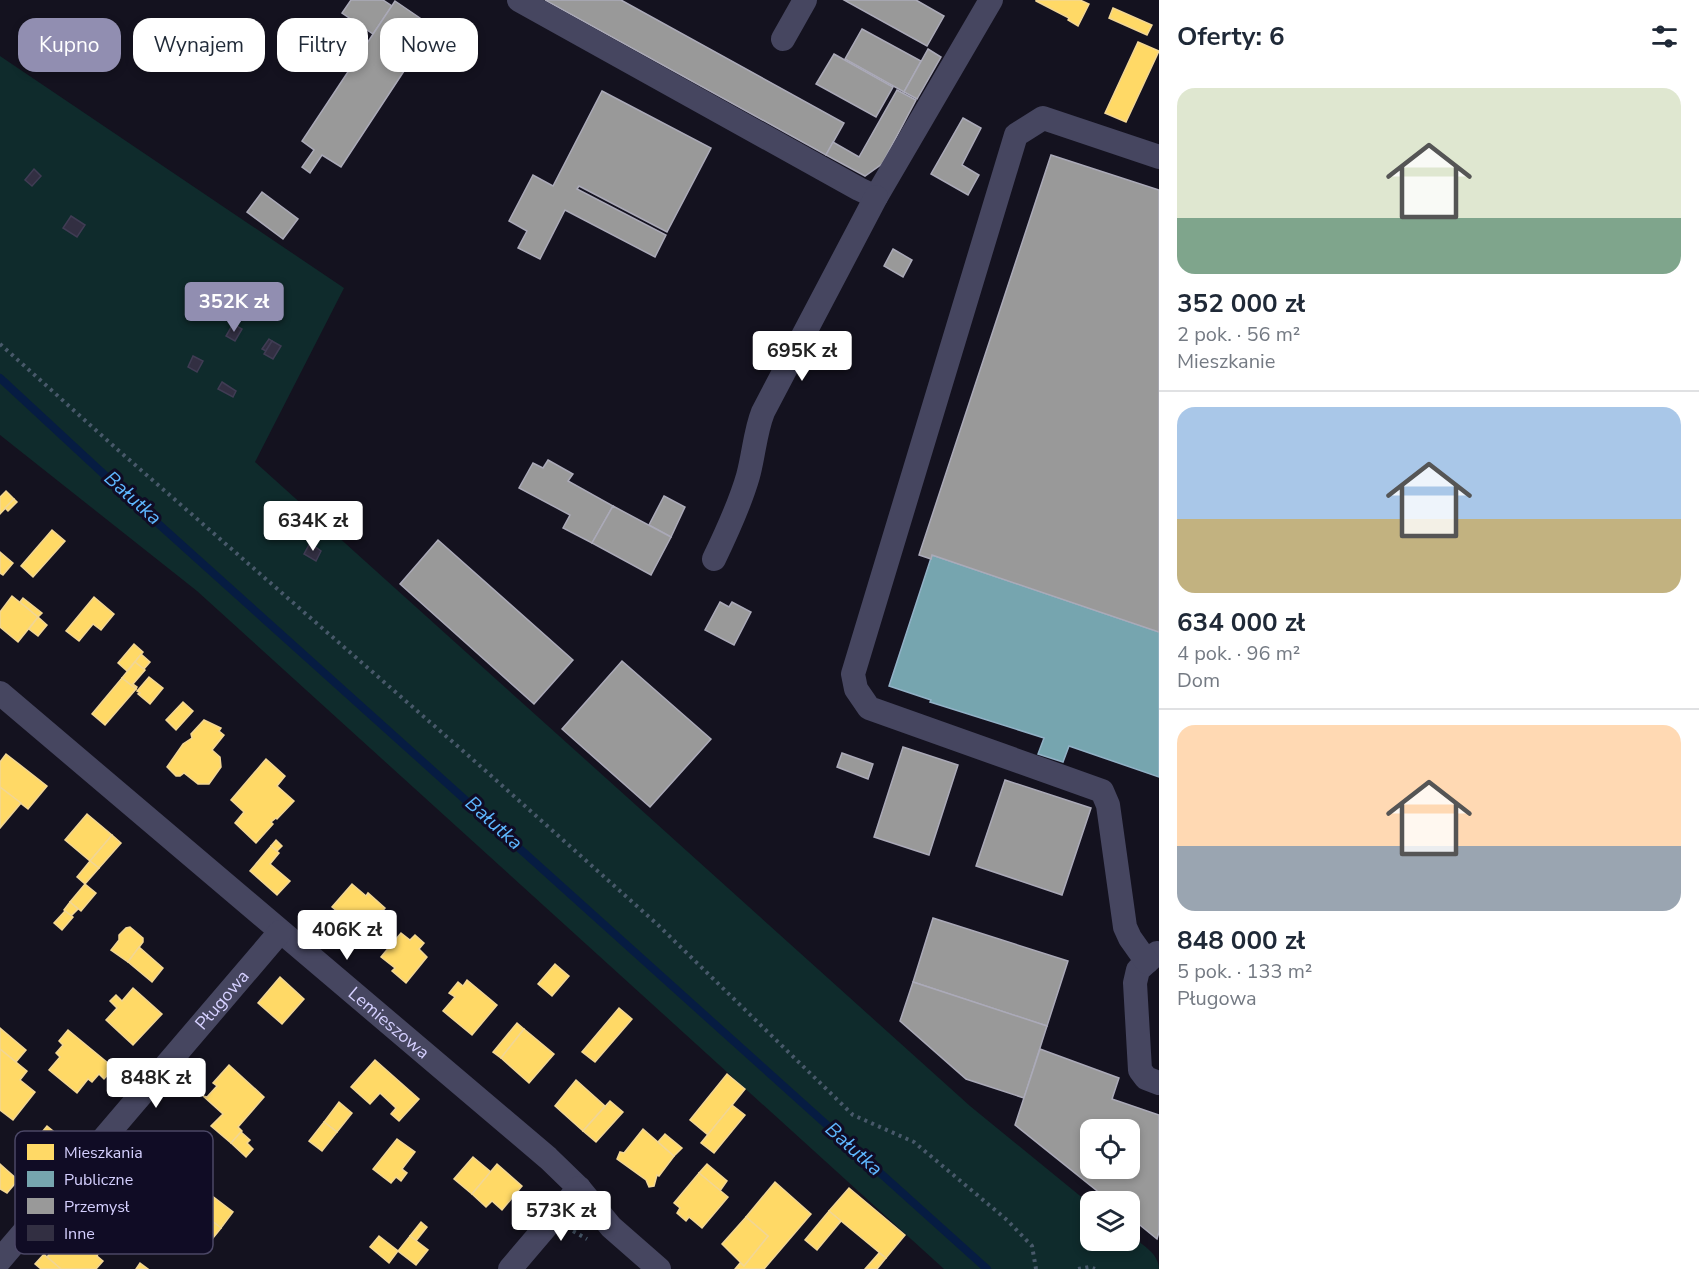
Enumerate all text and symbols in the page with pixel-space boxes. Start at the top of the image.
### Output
chip: Kupno [18,18,121,72]
chip: Wynajem [133,18,265,72]
chip: Filtry [277,18,368,72]
chip: Nowe [380,18,478,72]
text: Oferty: 6 [1177,19,1284,54]
icon: filters [1648,20,1681,53]
icon: home [1375,127,1483,235]
pin: 352K zł [179,282,289,333]
text: 352 000 zł [1177,286,1305,321]
text: 352K zł [199,288,269,315]
text: 2 pok. · 56 m² [1177,321,1300,348]
pin: 695K zł [747,331,857,382]
text: 695K zł [767,337,837,364]
text: Mieszkanie [1177,348,1275,375]
icon: home [1375,446,1483,554]
water label: Bałutka [98,465,168,531]
pin: 634K zł [258,501,368,552]
text: 634K zł [278,507,348,534]
text: 634 000 zł [1177,605,1305,640]
text: 4 pok. · 96 m² [1177,640,1300,667]
text: Dom [1177,667,1220,694]
icon: home [1375,764,1483,872]
water label: Bałutka [459,790,529,856]
pin: 406K zł [292,910,402,961]
text: 406K zł [312,916,382,943]
text: 848 000 zł [1177,923,1305,958]
text: 5 pok. · 133 m² [1177,958,1312,985]
street label: Pługowa [190,965,254,1035]
street label: Lemieszowa [343,982,435,1064]
text: Pługowa [1177,985,1257,1012]
pin: 848K zł [101,1058,211,1109]
text: 848K zł [121,1064,191,1091]
water label: Bałutka [819,1116,889,1182]
map controls [1080,1119,1140,1251]
button: locate [1080,1119,1140,1179]
legend [15,1131,213,1254]
text: Mieszkania [64,1142,143,1164]
text: Publiczne [64,1169,133,1191]
pin: 573K zł [506,1191,616,1242]
button: layers [1080,1191,1140,1251]
text: Przemysł [64,1196,130,1218]
text: 573K zł [526,1197,596,1224]
text: Inne [64,1223,95,1245]

